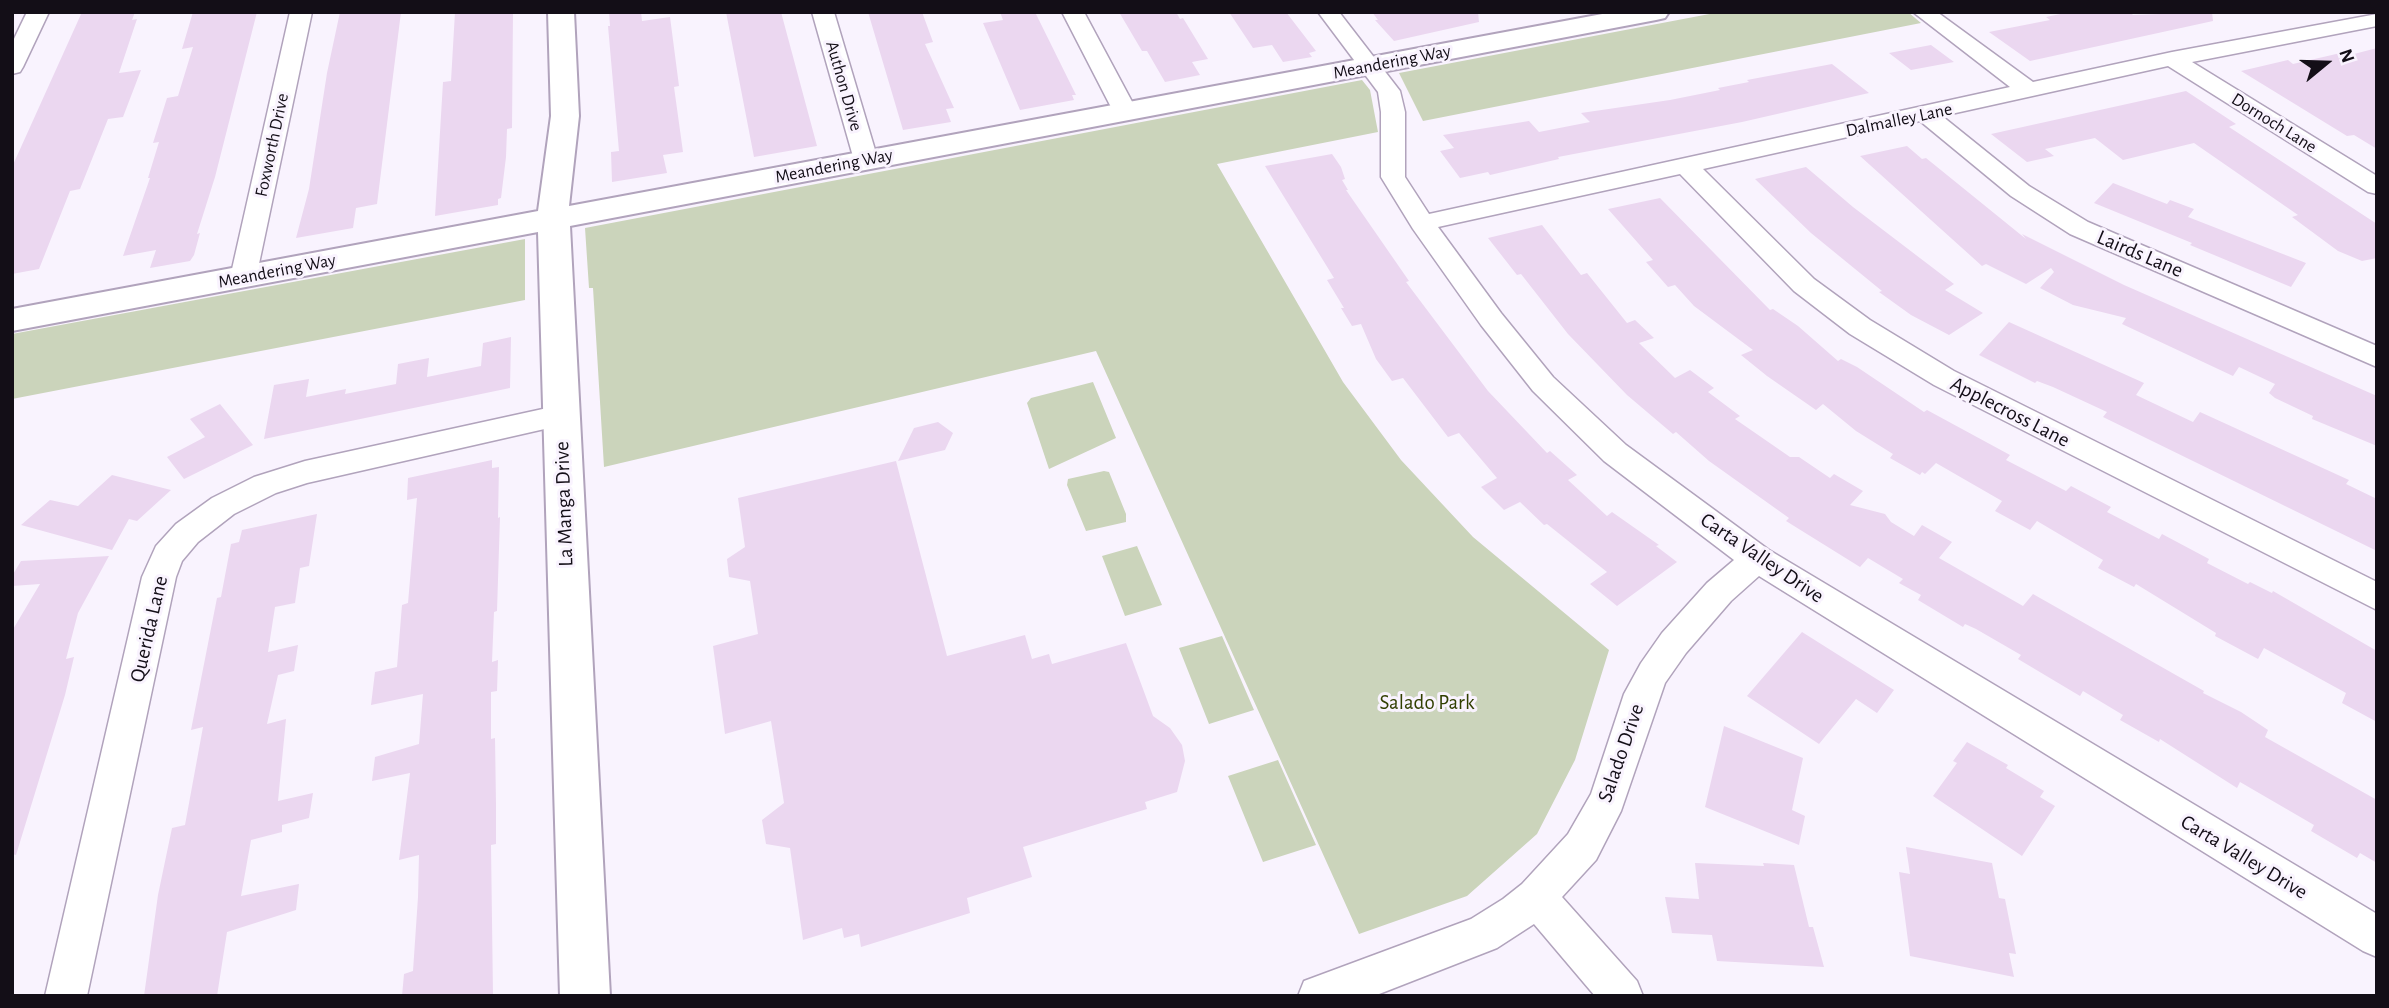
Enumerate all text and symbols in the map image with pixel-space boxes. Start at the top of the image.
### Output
north arrow [2291,28,2361,98]
street label: Authon Drive [821,38,867,134]
street label: Meandering Way [1331,40,1453,84]
text: N [2335,47,2357,65]
street label: Dornoch Lane [2227,88,2321,158]
street label: Foxworth Drive [250,91,294,199]
street label: Dalmalley Lane [1844,98,1954,142]
street label: Meandering Way [773,144,895,188]
street label: Lairds Lane [2093,225,2187,283]
street label: Meandering Way [216,249,338,293]
street label: Applecross Lane [1946,371,2074,453]
street label: La Manga Drive [549,441,579,567]
street label: Carta Valley Drive [1695,507,1829,609]
street label: Querida Lane [125,573,173,685]
park label: Salado Park [1380,690,1474,716]
street label: Salado Drive [1592,700,1650,806]
street label: Carta Valley Drive [2176,809,2312,905]

